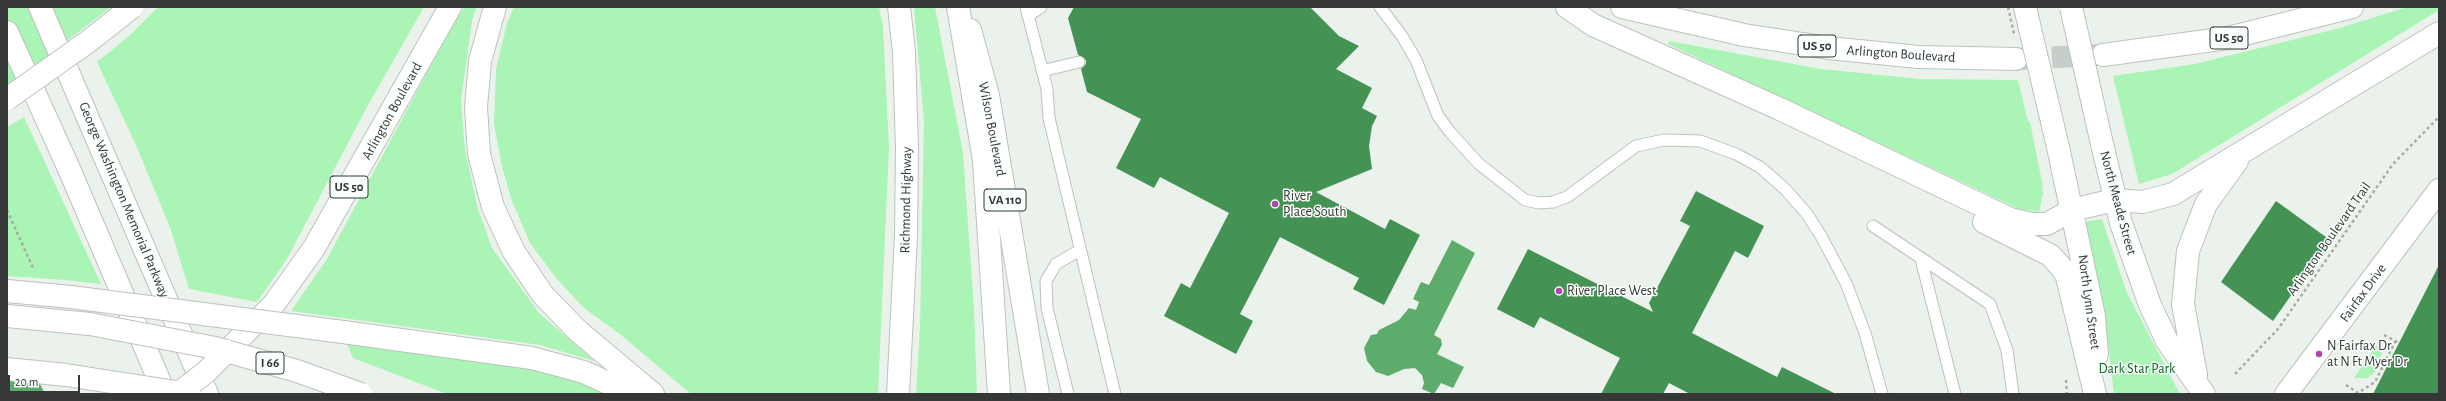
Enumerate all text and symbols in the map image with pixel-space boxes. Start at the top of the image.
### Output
road number: US 50 [2210,27,2248,49]
road number: US 50 [1798,35,1836,57]
street label: Arlington Boulevard [1846,42,1956,66]
street label: Arlington Boulevard [358,59,426,163]
street label: Wilson Boulevard [975,80,1009,178]
street label: George Washington Memorial Parkway [75,100,173,300]
street label: Richmond Highway [897,147,915,253]
street label: North Meade Street [2096,149,2140,257]
road number: US 50 [330,176,368,198]
street label: Arlington Boulevard Trail [2283,179,2375,299]
place label: River Place South [1283,188,1346,220]
road number: VA 110 [984,189,1026,211]
marker: River Place South [1270,199,1280,209]
street label: North Lynn Street [2074,253,2104,351]
street label: Fairfax Drive [2336,261,2390,325]
place label: River Place West [1567,283,1656,299]
marker: River Place West [1554,286,1564,296]
place label: N Fairfax Dr at N Ft Myer Dr [2327,338,2408,370]
marker: N Fairfax Dr at N Ft Myer Dr [2314,349,2324,359]
road number: I 66 [256,352,284,374]
park label: Dark Star Park [2099,361,2175,377]
scale bar [10,367,82,393]
text: 20 m [15,376,38,388]

